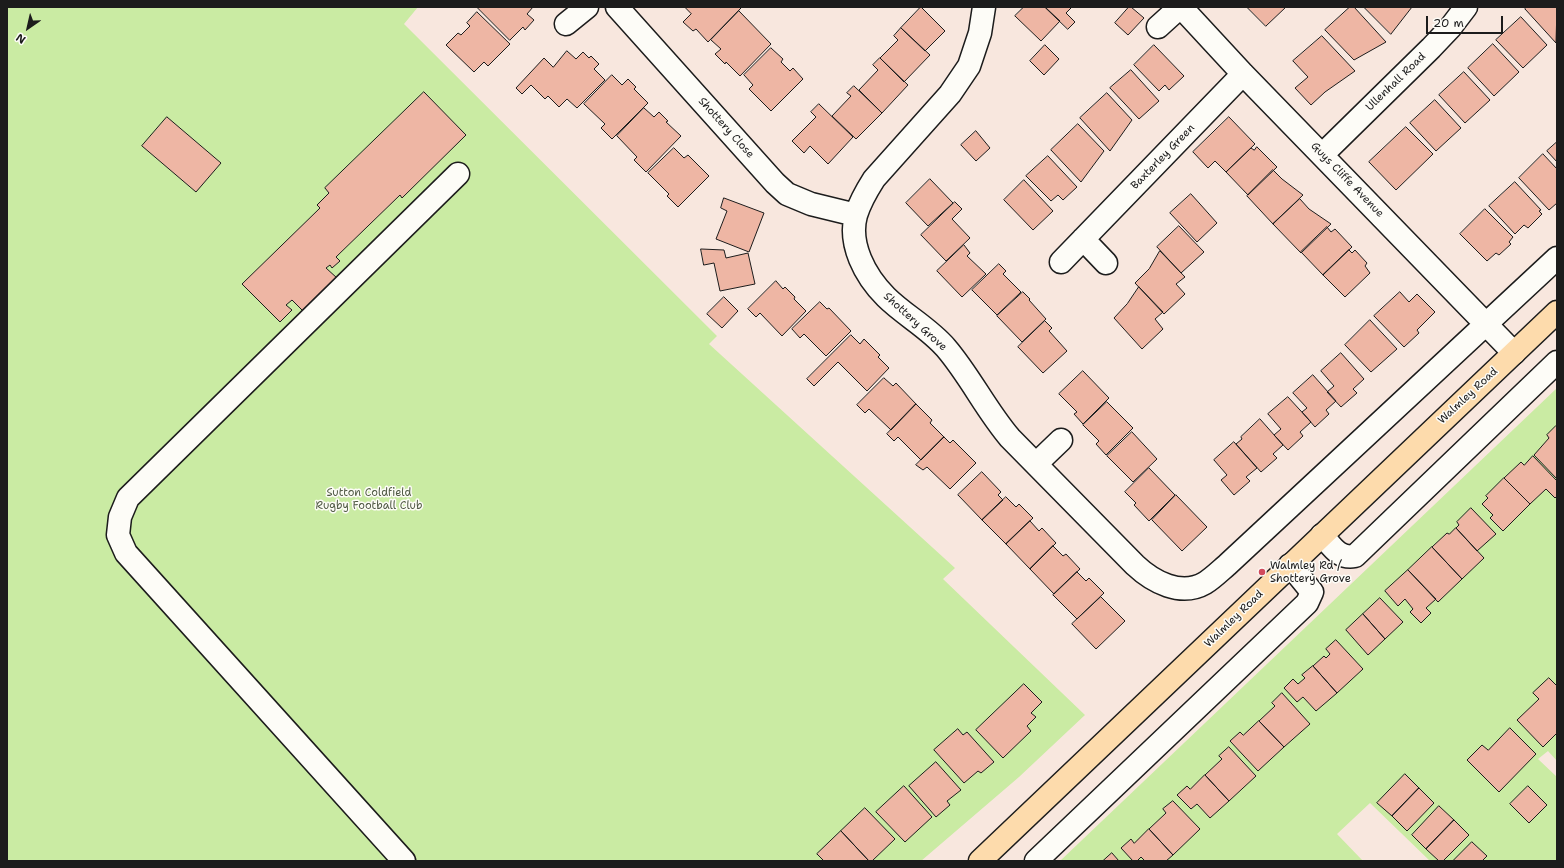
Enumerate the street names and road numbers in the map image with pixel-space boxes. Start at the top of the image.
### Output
street label: Ullenhall Road [1363,50,1429,114]
street label: Shottery Close [695,95,757,161]
street label: Baxterley Green [1128,122,1198,192]
street label: Guys Cliffe Avenue [1308,140,1386,220]
street label: Shottery Grove [881,290,949,354]
street label: Walmley Road [1435,365,1501,427]
street label: Walmley Road [1202,588,1266,650]

